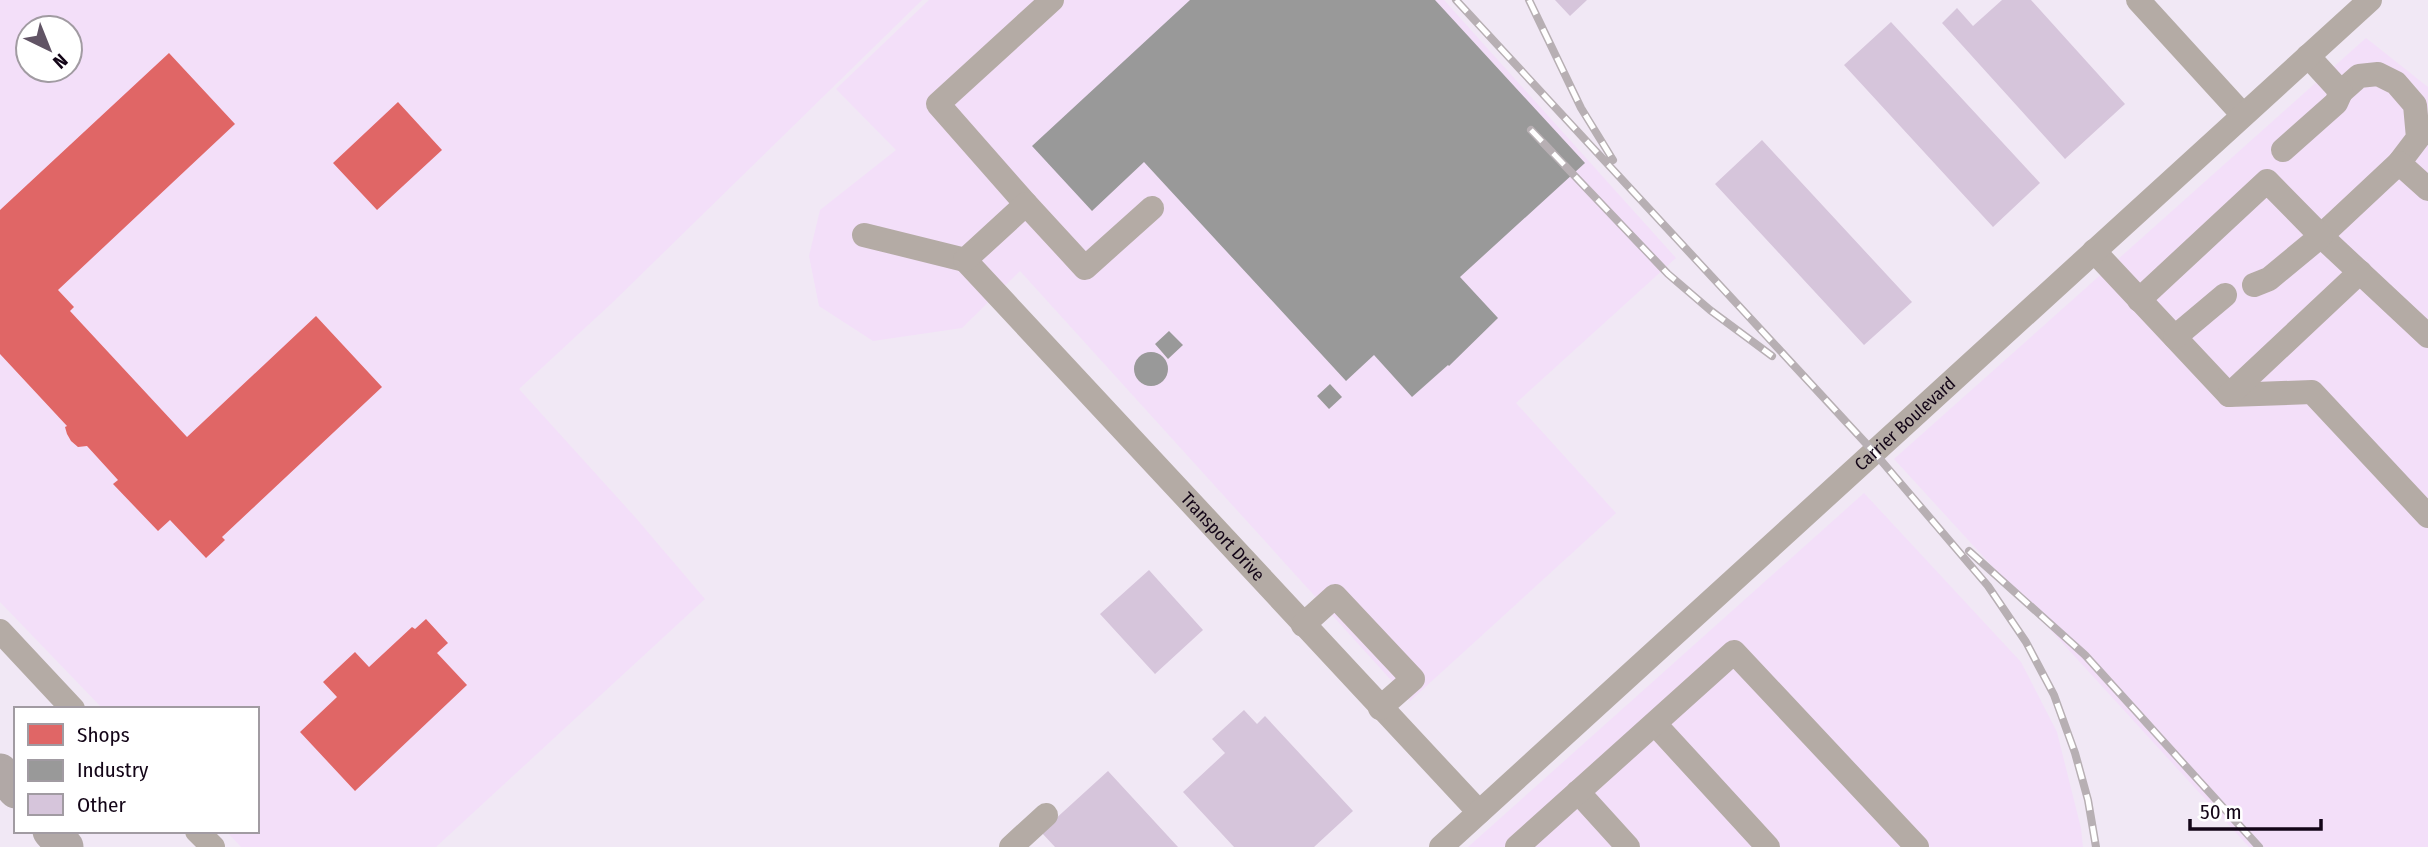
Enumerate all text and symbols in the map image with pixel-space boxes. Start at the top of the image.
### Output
north arrow [14,14,84,84]
text: N [48,49,72,73]
street label: Carrier Boulevard [1850,372,1960,475]
street label: Transport Drive [1176,488,1269,586]
legend [14,707,259,833]
text: Shops [77,722,130,748]
text: Industry [77,757,149,783]
scale bar [2190,788,2321,832]
text: Other [77,792,126,818]
text: 50 m [2200,799,2242,825]

